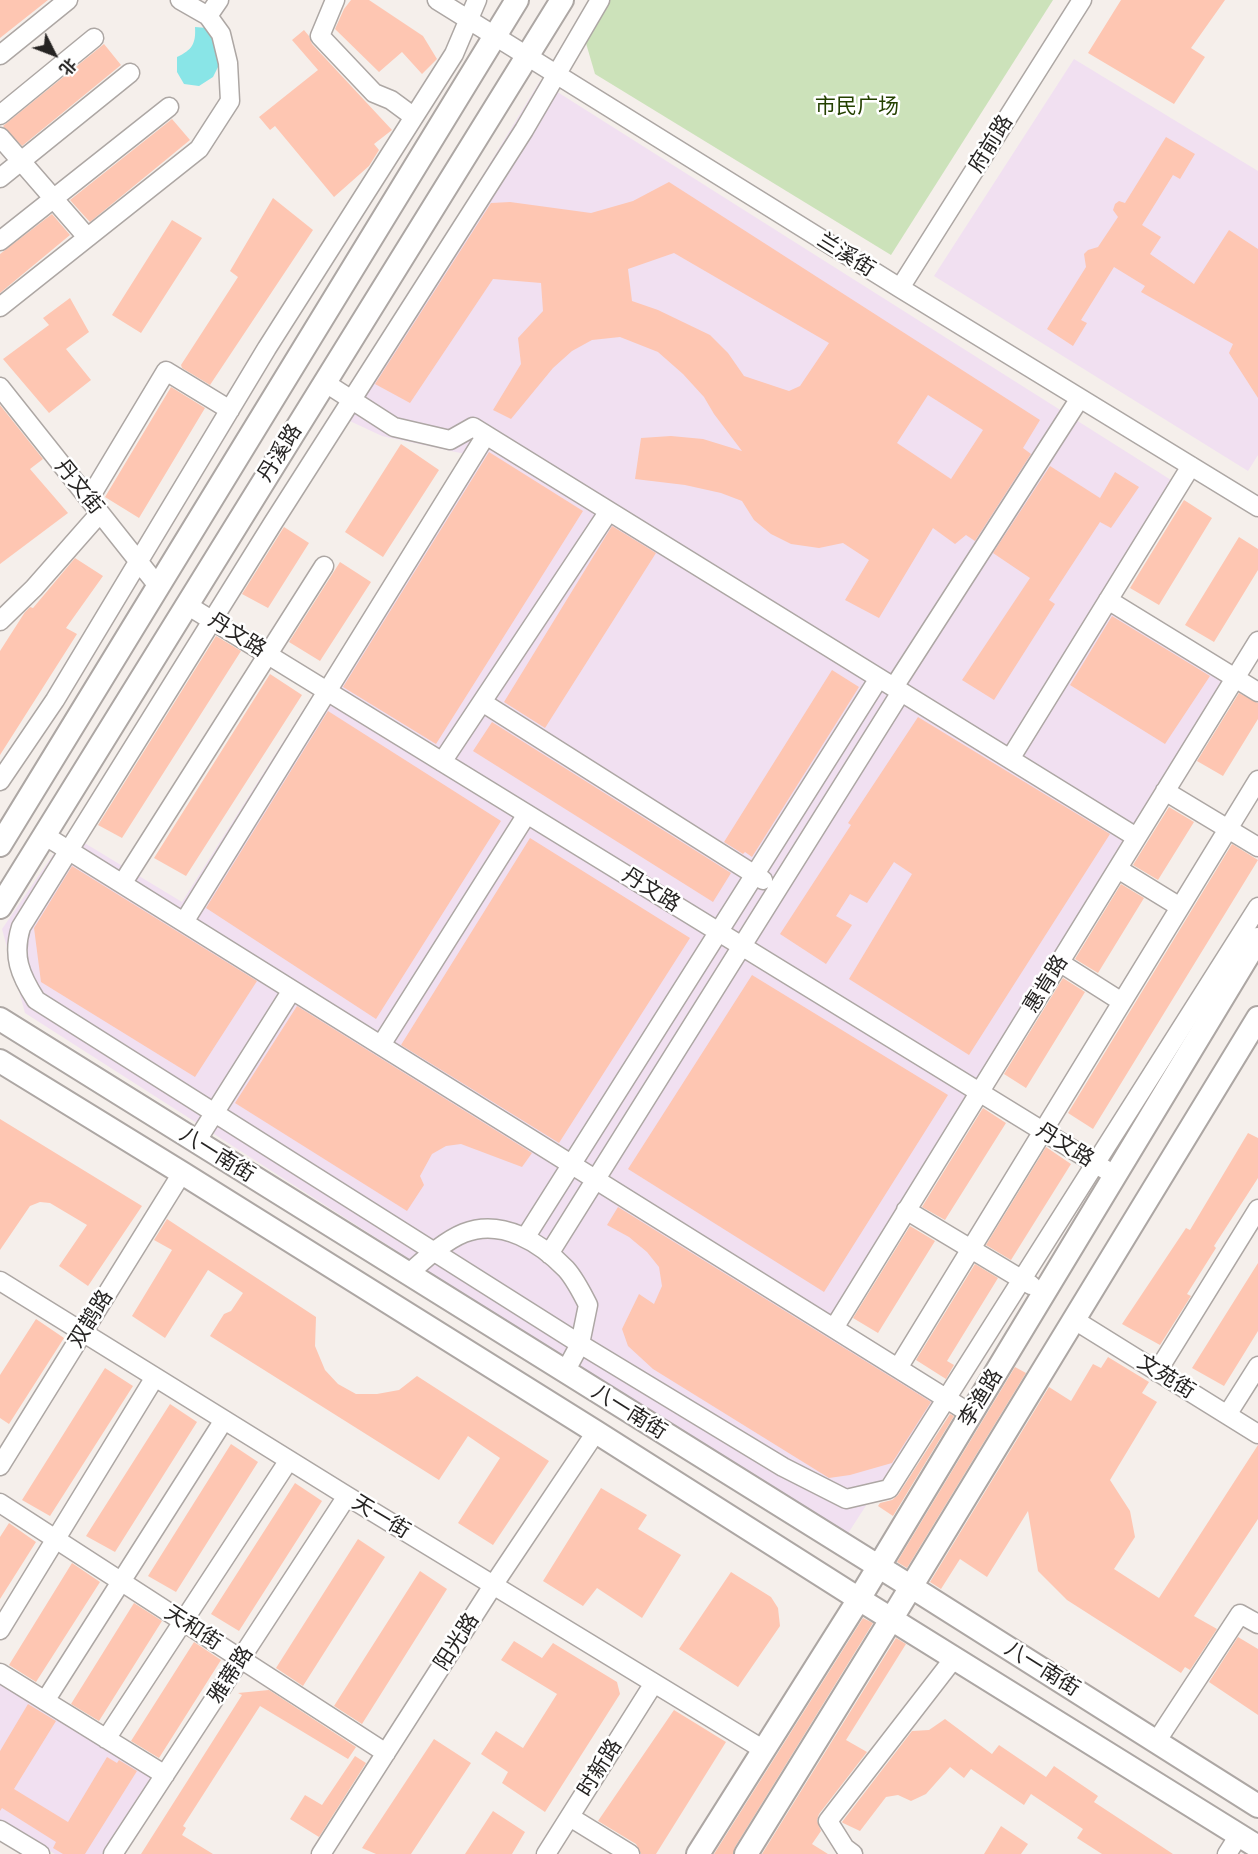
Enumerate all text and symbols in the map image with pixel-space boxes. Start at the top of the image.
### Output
north arrow [24,24,84,84]
text: 北 [55,54,80,79]
park label: 市民广场 [815,94,899,120]
street label: 府前路 [964,111,1018,177]
street label: 兰溪街 [813,228,879,282]
street label: 丹溪路 [253,420,307,486]
street label: 丹文街 [49,455,109,519]
street label: 丹文路 [204,608,270,662]
street label: 丹文路 [618,863,684,917]
street label: 惠肯路 [1019,951,1073,1017]
street label: 丹文路 [1032,1118,1098,1172]
street label: 八一南街 [175,1122,259,1188]
street label: 双鹊路 [64,1286,118,1352]
street label: 文苑街 [1133,1350,1199,1404]
street label: 李渔路 [954,1365,1008,1431]
street label: 八一南街 [587,1379,671,1445]
street label: 天一街 [348,1490,414,1544]
street label: 天和街 [160,1600,226,1656]
street label: 阳光路 [429,1609,485,1675]
street label: 八一南街 [1000,1636,1084,1702]
street label: 雅蒂路 [203,1642,259,1708]
street label: 时新路 [573,1735,627,1801]

